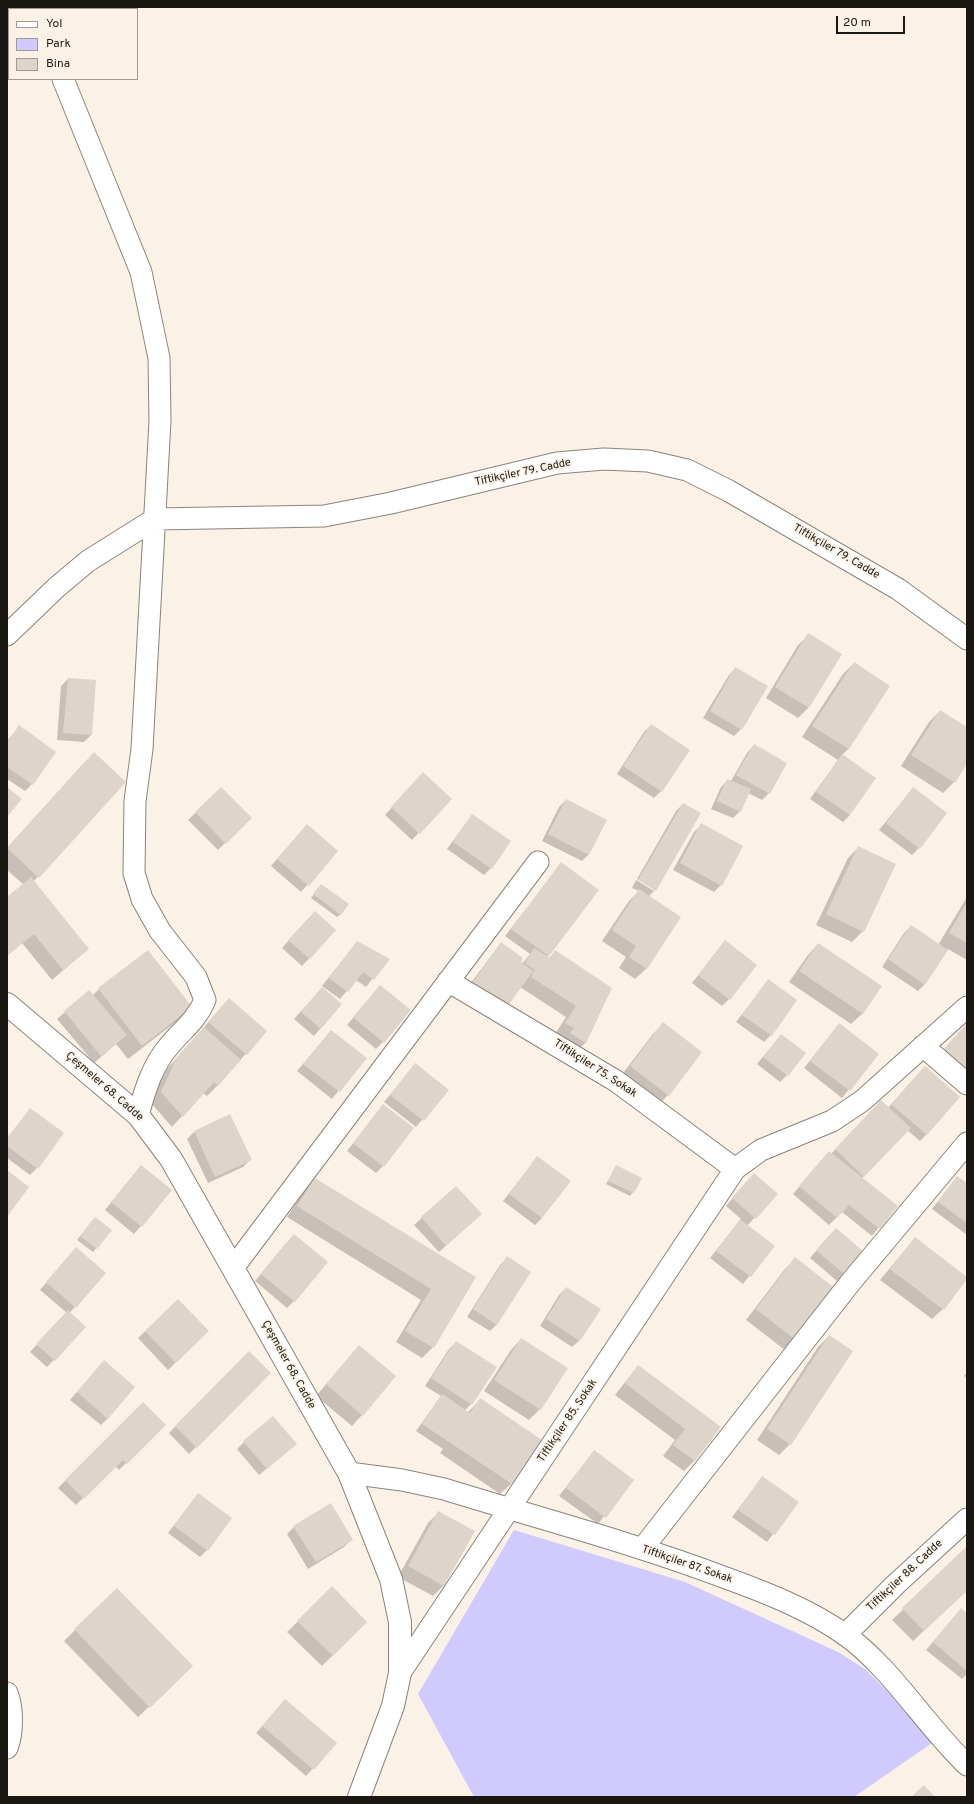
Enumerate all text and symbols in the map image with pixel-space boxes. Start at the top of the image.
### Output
legend [8,8,138,80]
scale bar [838,8,907,34]
text: 20 m [843,15,871,31]
text: Yol [46,16,62,32]
text: Park [46,36,71,52]
text: Bina [46,56,70,72]
street label: Tiftikçiler 79. Cadde [474,456,572,490]
street label: Tiftikçiler 79. Cadde [790,522,882,582]
street label: Tiftikçiler 75. Sokak [551,1037,639,1101]
street label: Çeşmeler 68. Cadde [62,1050,146,1124]
street label: Çeşmeler 68. Cadde [258,1319,318,1411]
street label: Tiftikçiler 85. Sokak [535,1377,601,1465]
street label: Tiftikçiler 88. Cadde [864,1537,946,1615]
street label: Tiftikçiler 87. Sokak [640,1543,734,1587]

